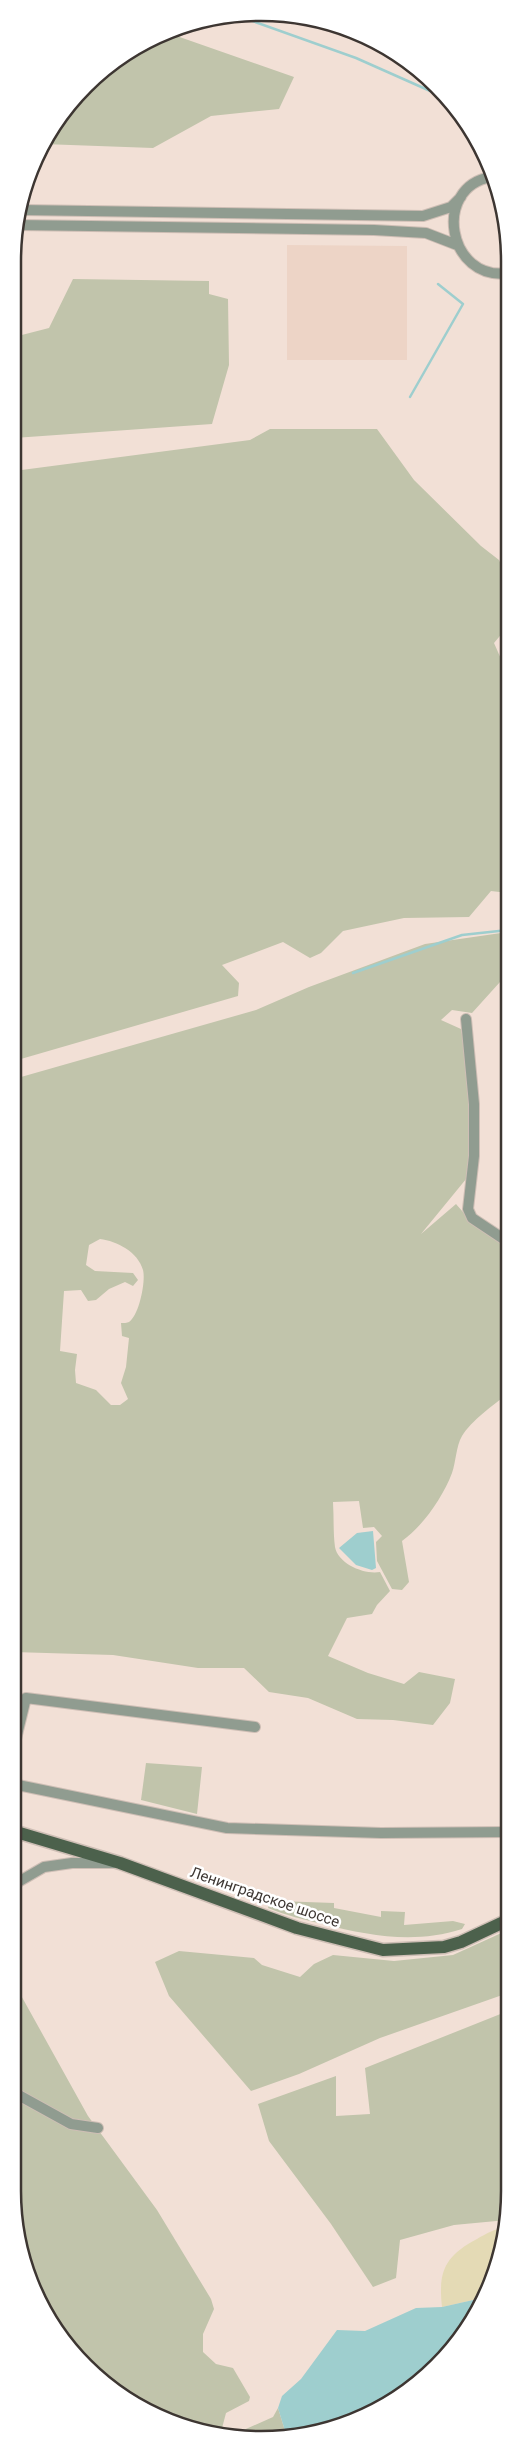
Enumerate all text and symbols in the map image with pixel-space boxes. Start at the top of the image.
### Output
street label: Ленинградское шоссе [188,1863,342,1931]

